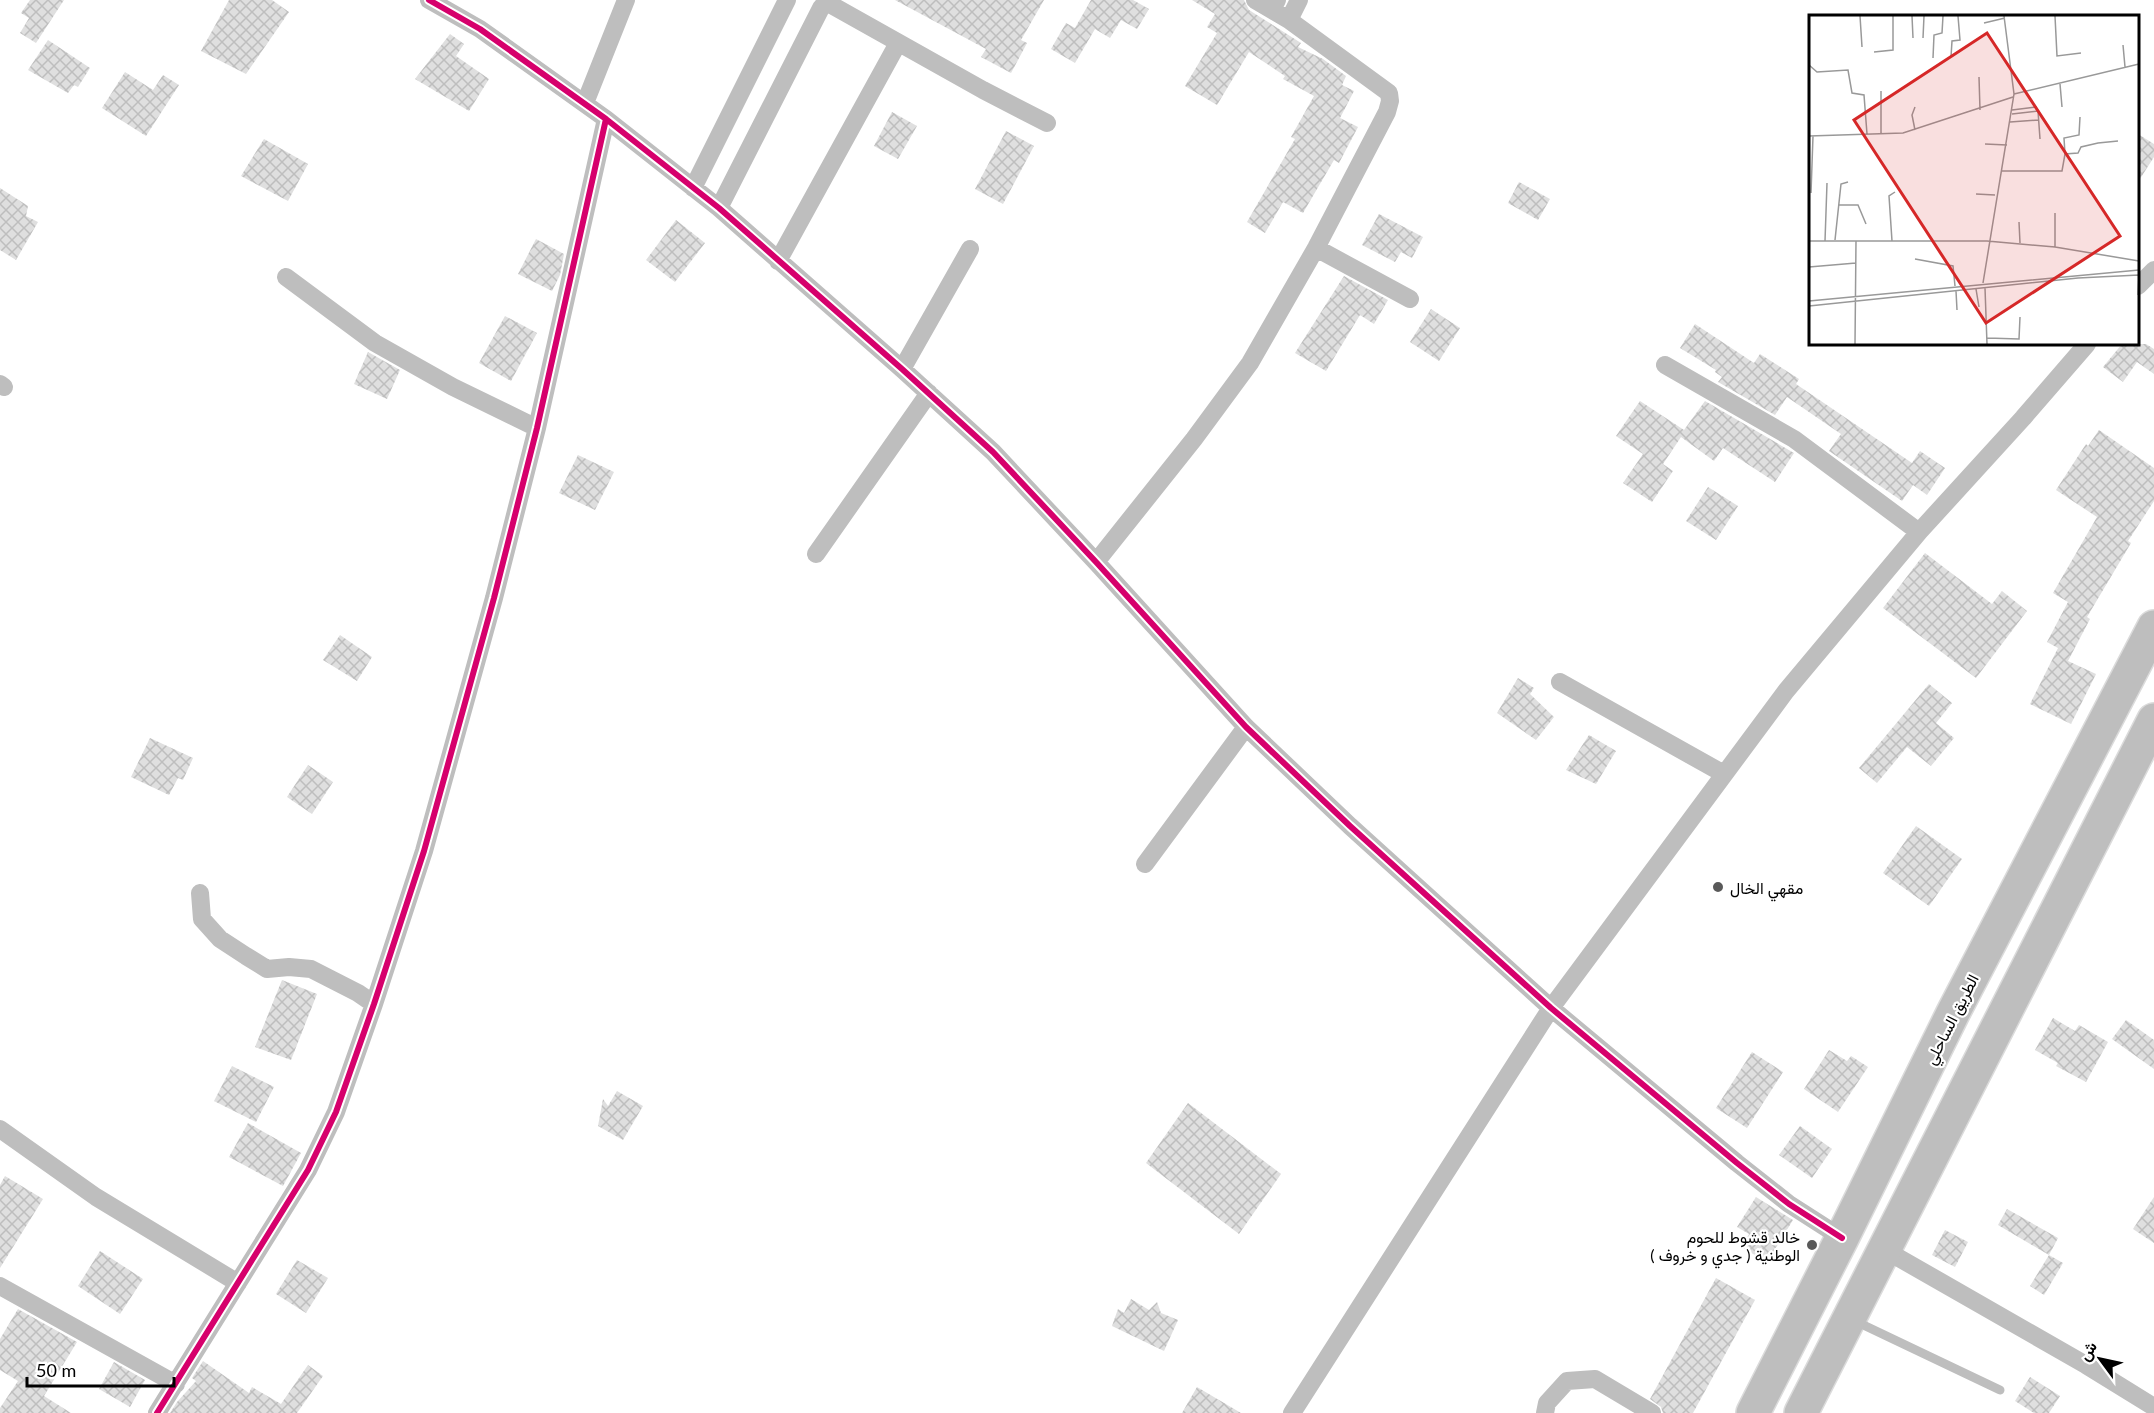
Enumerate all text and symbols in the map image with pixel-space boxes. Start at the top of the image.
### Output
inset map [1809,15,2139,345]
place label: مقهي الخال [1730,878,1803,902]
marker: مقهي الخال [1711,880,1725,894]
street label: الطريق الساحلي [1920,971,1986,1070]
place label: خالد قشوط للحوم الوطنية ( جدي و خروف ) [1650,1227,1800,1269]
marker: خالد قشوط للحوم الوطنية ( جدي و خروف ) [1805,1238,1819,1252]
north arrow [2070,1329,2130,1389]
text: ش [2074,1337,2101,1364]
scale bar [27,1350,174,1388]
text: 50 m [36,1359,76,1381]

